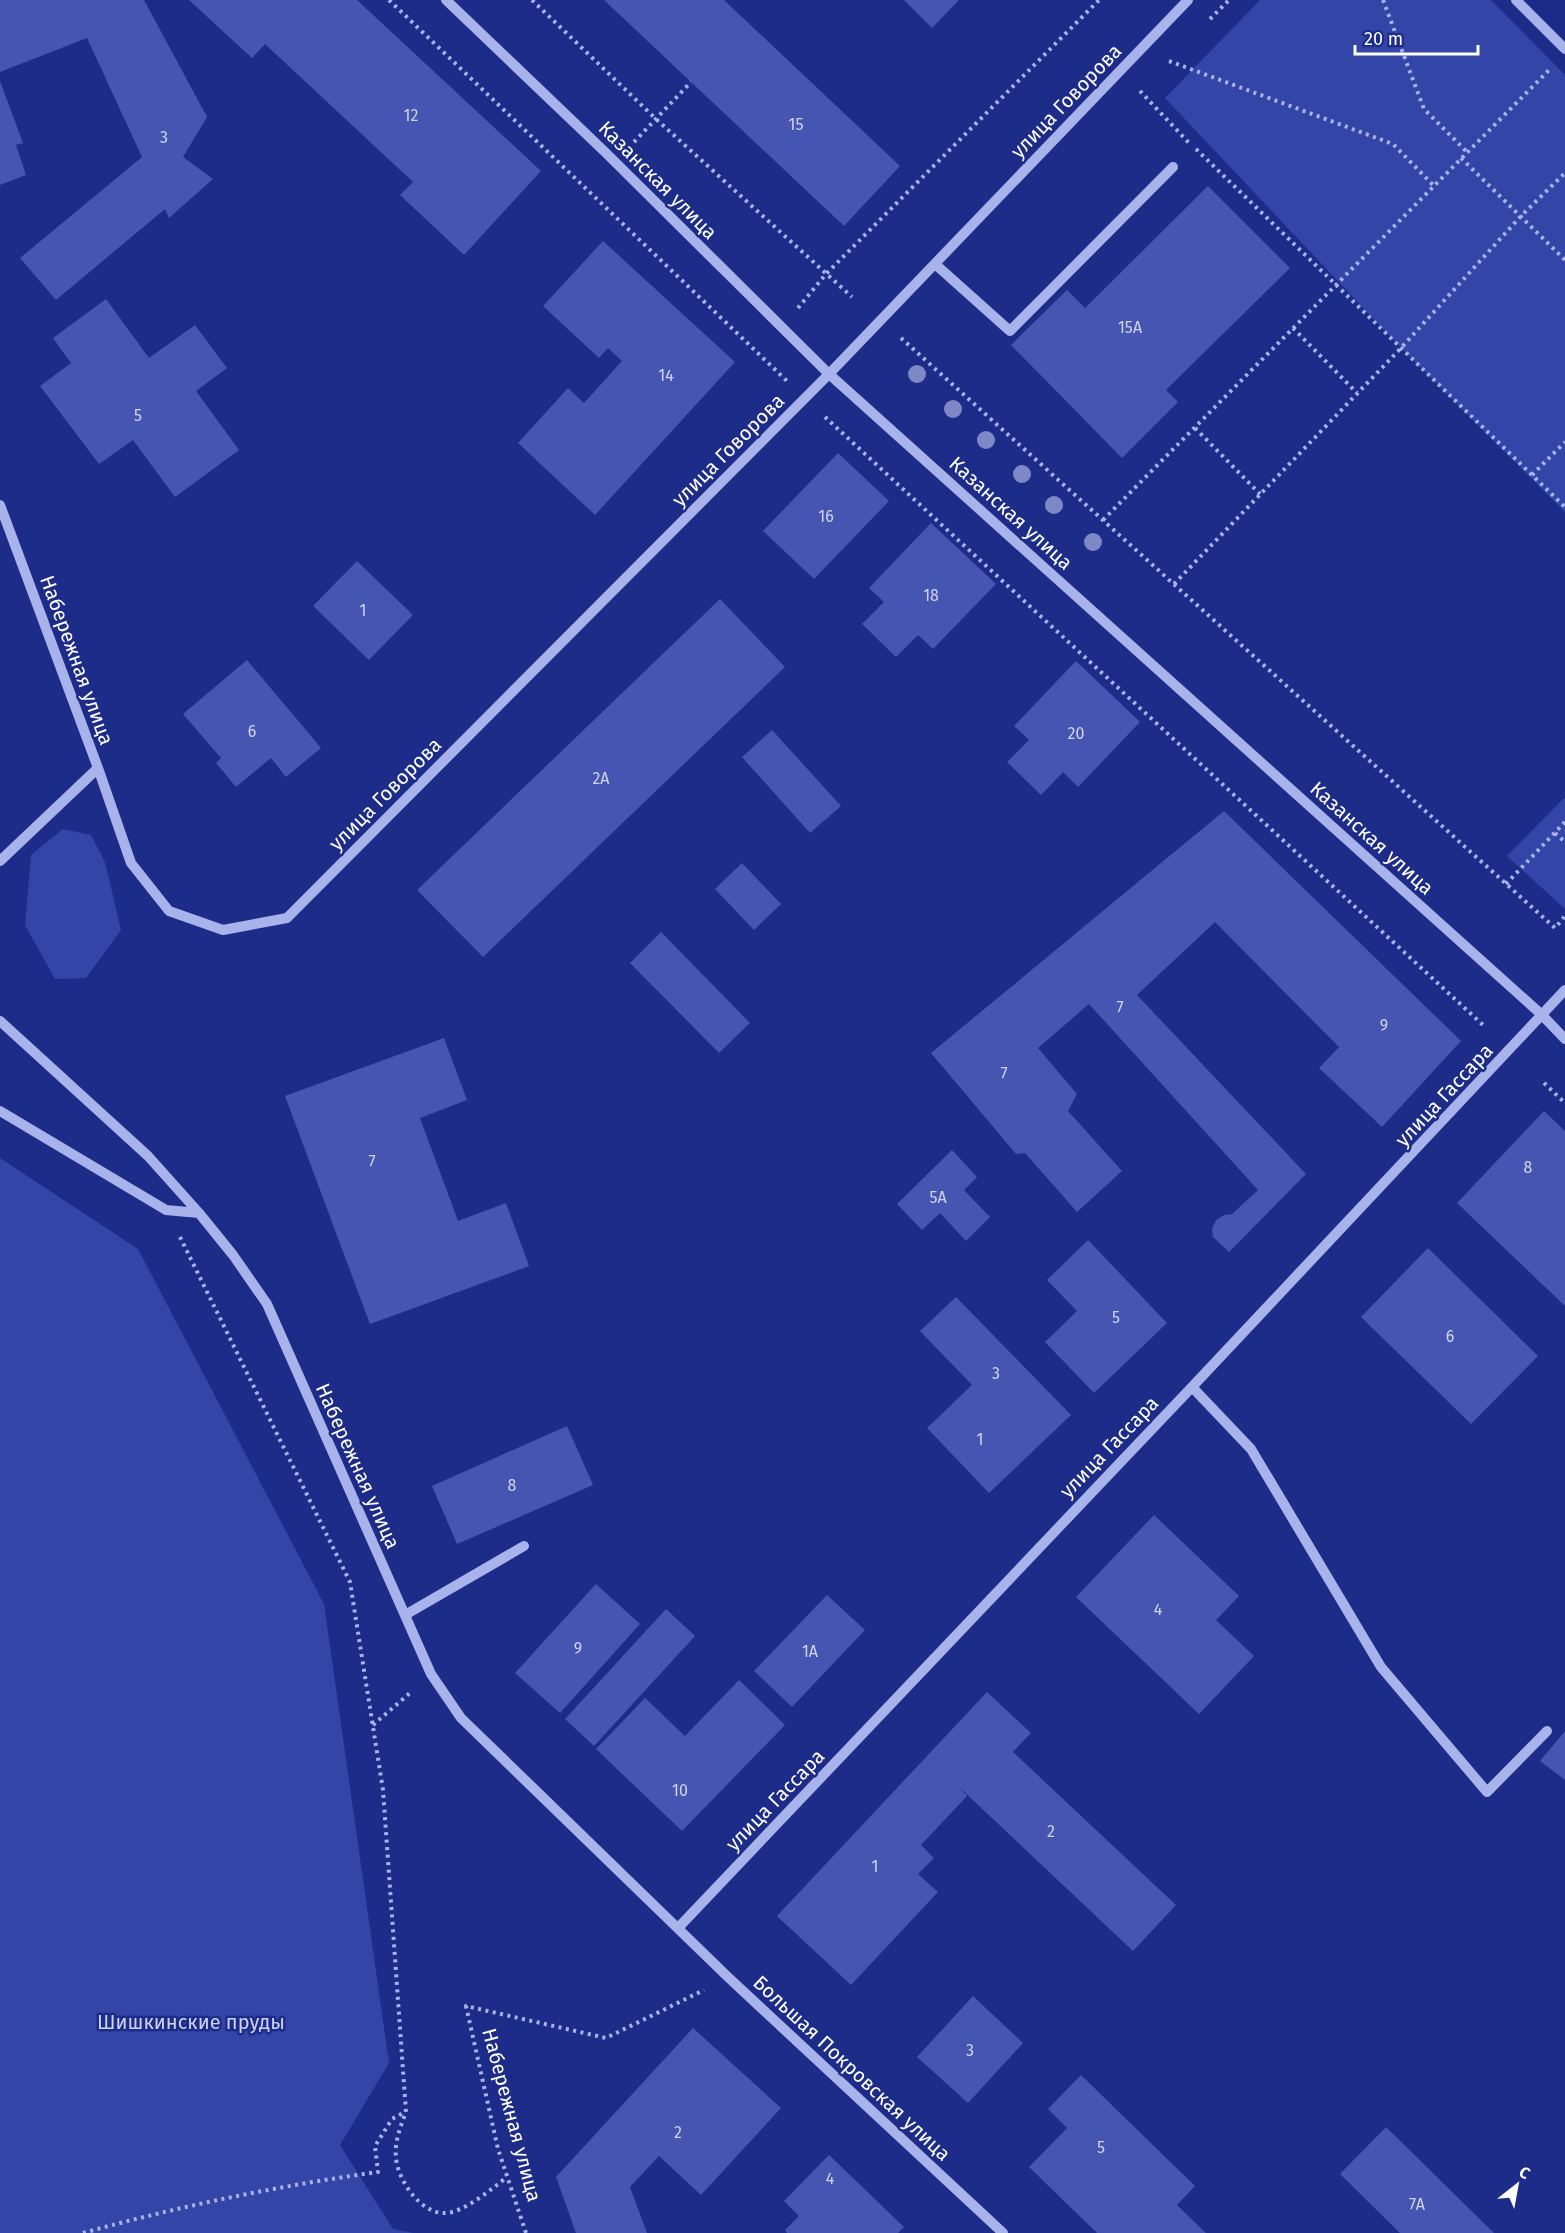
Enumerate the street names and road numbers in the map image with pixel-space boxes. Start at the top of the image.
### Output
street label: улица Говорова [1006,39,1126,163]
street label: Казанская улица [594,116,722,244]
street label: улица Говорова [667,389,789,511]
street label: Казанская улица [944,451,1078,575]
street label: Набережная улица [35,572,119,748]
street label: улица Говорова [324,733,446,855]
street label: Казанская улица [1305,776,1439,900]
street label: улица Гассара [1390,1039,1498,1151]
street label: Набережная улица [311,1379,405,1553]
street label: улица Гассара [1055,1391,1163,1503]
street label: улица Гассара [721,1744,829,1856]
street label: Большая Покровская улица [748,1970,956,2166]
street label: Набережная улица [477,2026,547,2204]

